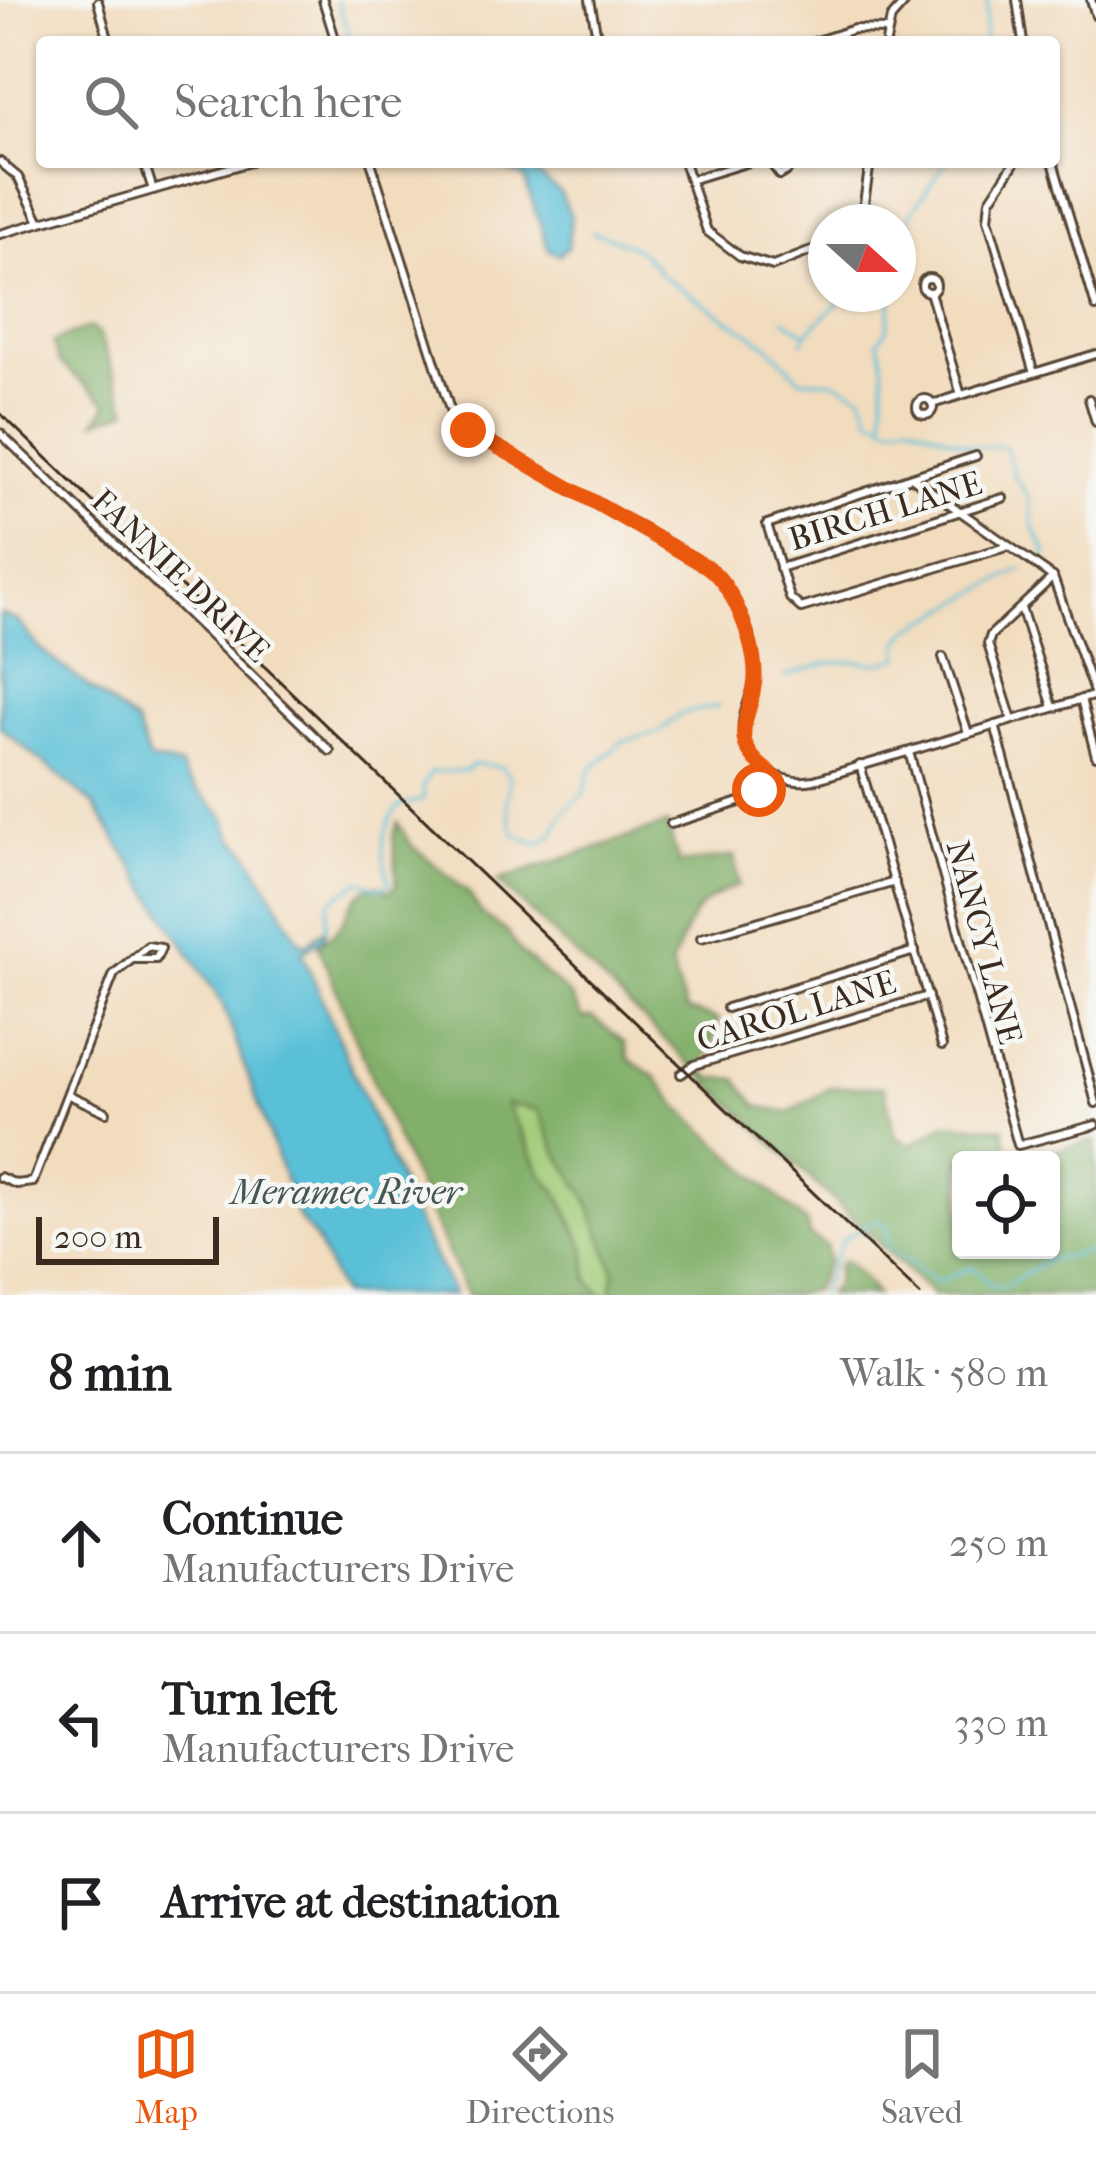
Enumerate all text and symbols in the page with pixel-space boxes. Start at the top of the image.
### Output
search box [36,36,1060,168]
icon: search [78,69,144,135]
text: Search here [174,76,402,129]
north arrow [808,204,916,312]
route end [441,403,495,457]
street label: BIRCH LANE [784,464,987,559]
street label: FANNIE DRIVE [83,481,277,671]
route start [732,763,786,817]
street label: NANCY LANE [938,836,1029,1049]
street label: CAROL LANE [692,963,901,1060]
map controls [952,1151,1060,1259]
button: locate [952,1151,1060,1259]
water label: Meramec River [227,1171,464,1213]
scale bar [36,1211,219,1264]
text: 200 m [54,1218,142,1257]
text: 8 min [48,1343,172,1403]
text: Walk · 580 m [840,1350,1048,1396]
text: Continue [162,1493,343,1546]
icon: ahead [48,1510,114,1576]
text: 250 m [949,1520,1048,1566]
text: Manufacturers Drive [162,1546,514,1592]
text: Turn left [162,1673,337,1726]
icon: left [48,1690,114,1756]
text: 330 m [954,1700,1048,1746]
text: Manufacturers Drive [162,1726,514,1772]
icon: arrive [48,1870,114,1936]
text: Arrive at destination [162,1876,559,1929]
tab: Map [133,2021,199,2132]
tab: Directions [466,2021,614,2132]
tab: Saved [881,2021,963,2132]

